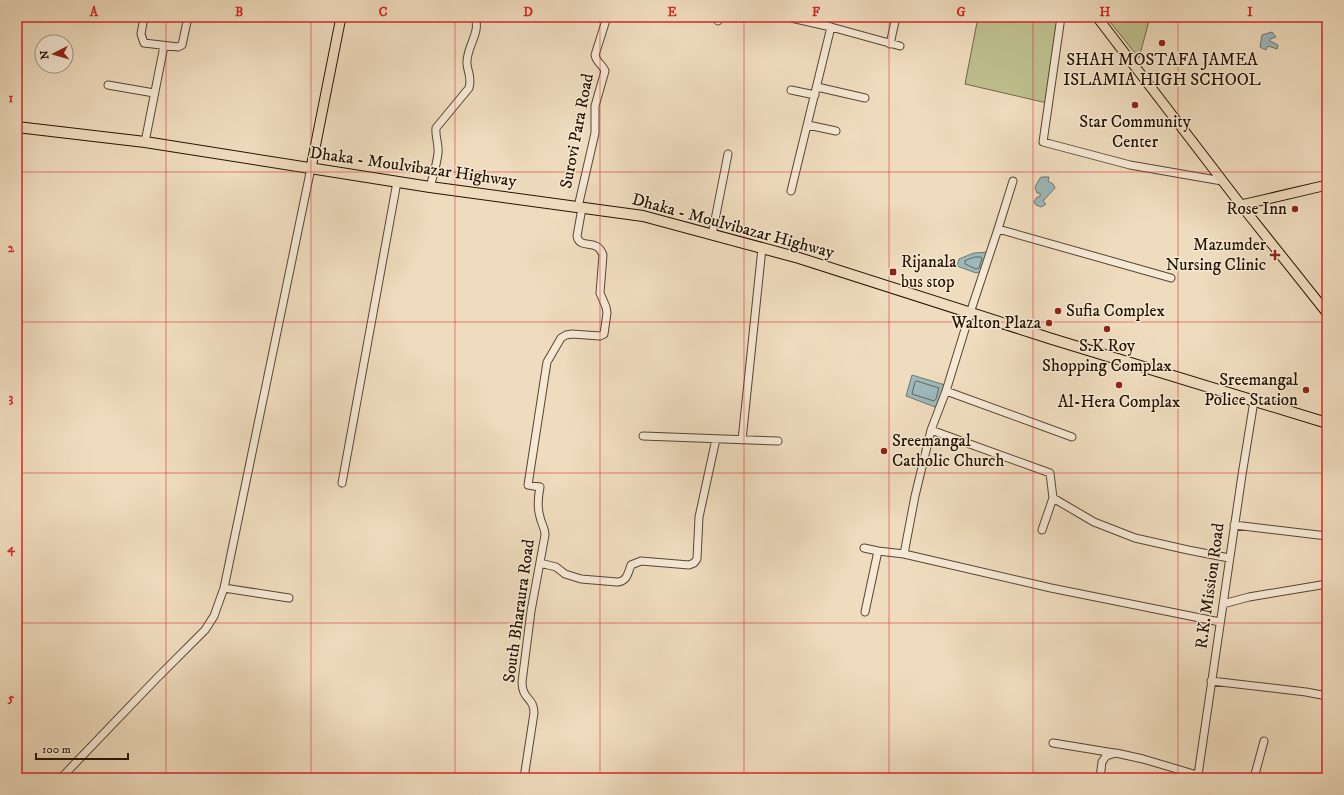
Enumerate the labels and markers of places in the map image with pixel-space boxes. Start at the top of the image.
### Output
marker: SHAH MOSTAFA JAMEA ISLAMIA HIGH SCHOOL [1157,38,1167,48]
place label: SHAH MOSTAFA JAMEA ISLAMIA HIGH SCHOOL [1063,49,1261,91]
marker: Star Community Center [1130,100,1140,110]
place label: Star Community Center [1079,111,1192,153]
place label: Rose Inn [1226,198,1287,220]
marker: Rose Inn [1290,204,1300,214]
place label: Mazumder Nursing Clinic [1166,234,1267,276]
marker: Mazumder Nursing Clinic [1269,249,1281,261]
place label: Rijanala bus stop [901,251,957,293]
marker: Rijanala bus stop [888,267,898,277]
place label: Sufia Complex [1066,300,1165,322]
marker: Sufia Complex [1053,306,1063,316]
place label: Walton Plaza [950,312,1042,334]
marker: Walton Plaza [1044,318,1054,328]
marker: S.K Roy Shopping Complax [1102,324,1112,334]
place label: S.K Roy Shopping Complax [1042,335,1173,377]
place label: Sreemangal Police Station [1204,369,1298,411]
marker: Al-Hera Complax [1114,380,1124,390]
marker: Sreemangal Police Station [1301,385,1311,395]
place label: Al-Hera Complax [1058,391,1181,413]
place label: Sreemangal Catholic Church [892,430,1004,472]
marker: Sreemangal Catholic Church [879,446,889,456]

